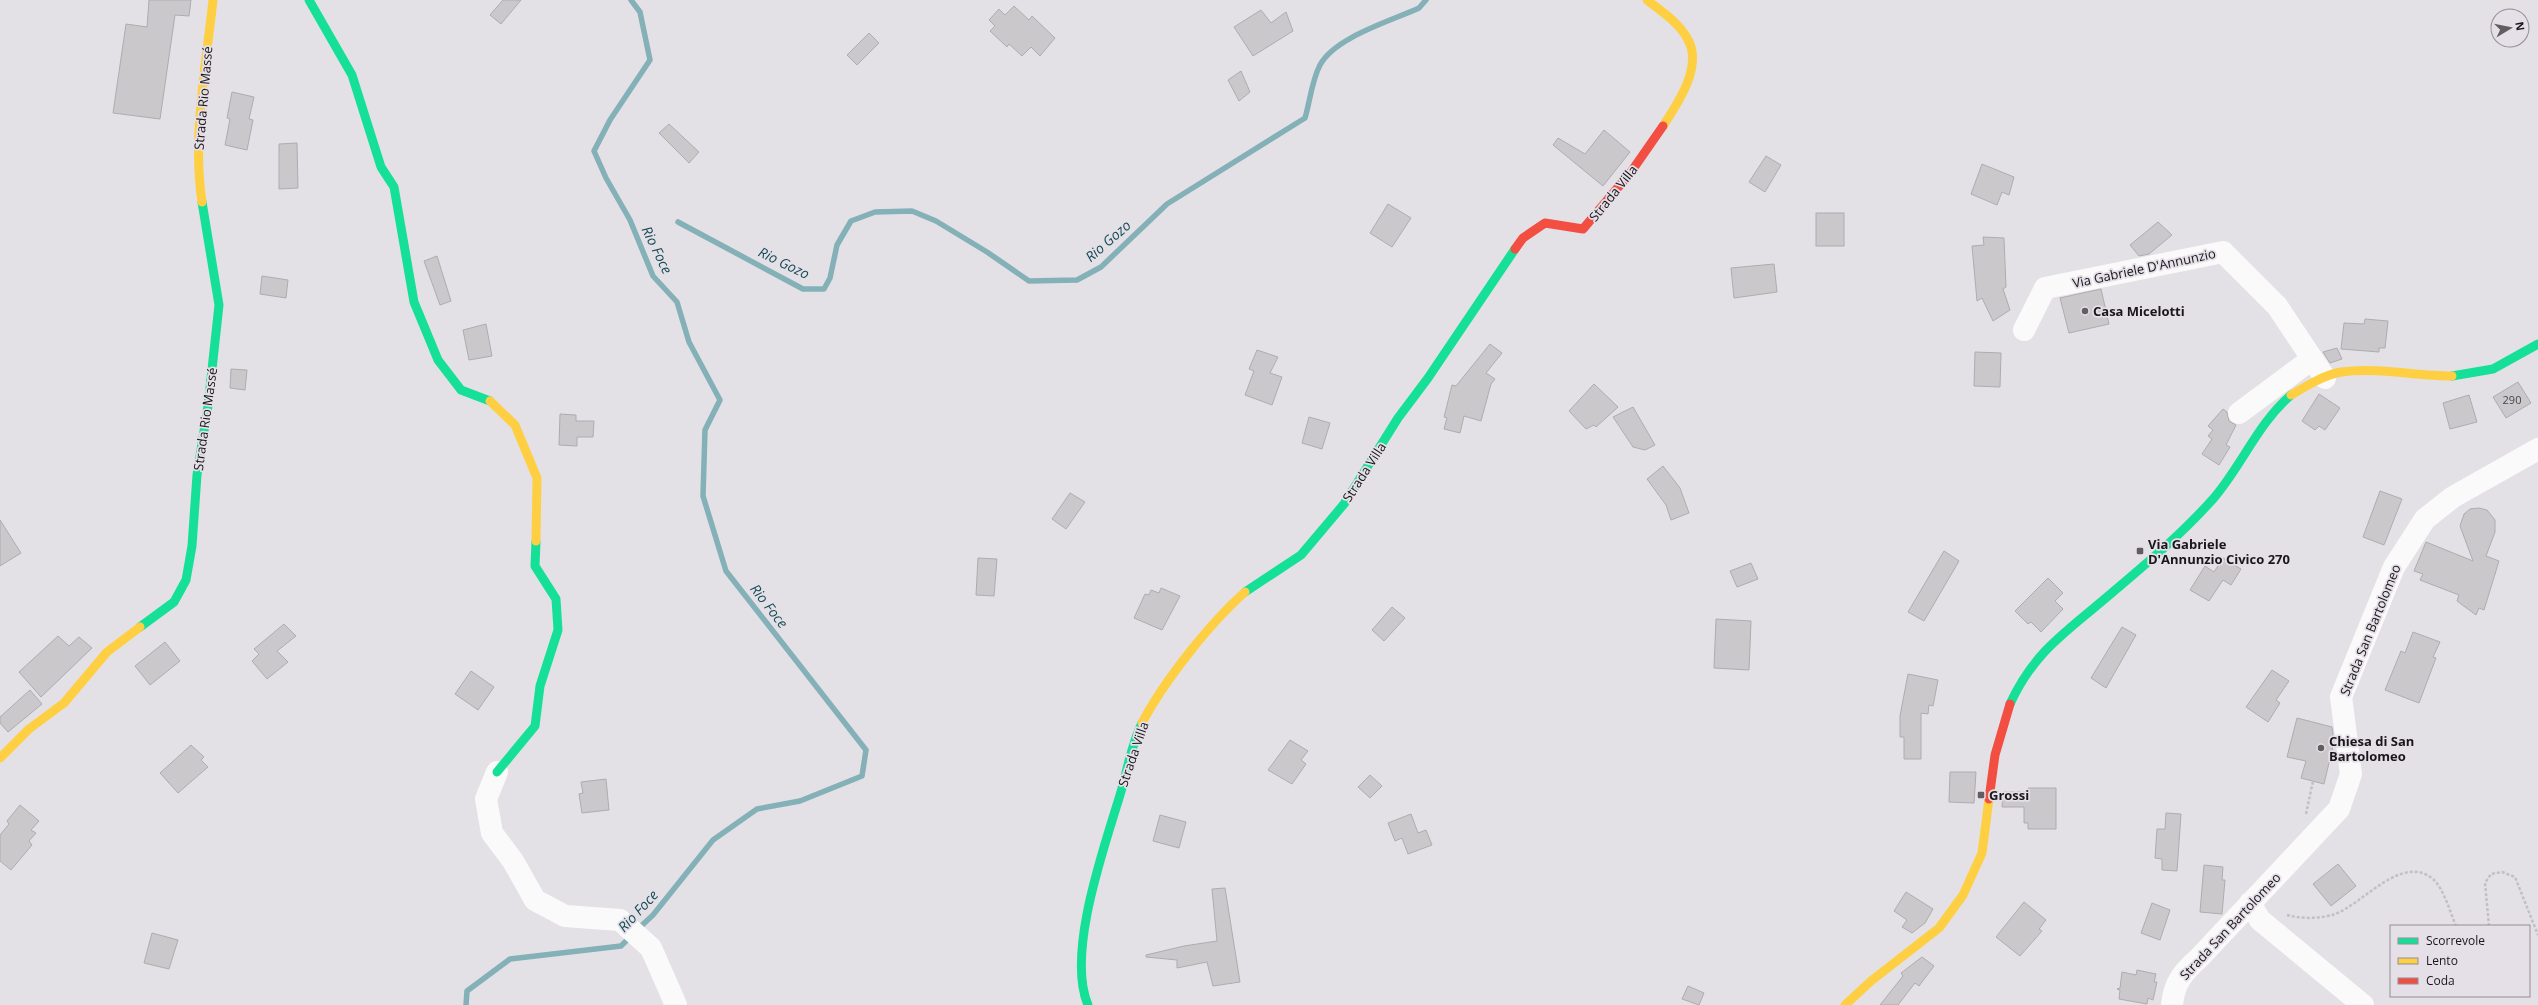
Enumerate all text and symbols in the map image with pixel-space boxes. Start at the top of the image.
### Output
north arrow [2490,8,2530,48]
text: N [2512,20,2529,32]
street label: Strada Rio Massé [190,45,216,151]
street label: Strada Villa [1585,161,1641,225]
water label: Rio Gozo [1081,215,1135,266]
water label: Rio Foce [638,223,677,277]
water label: Rio Gozo [756,242,813,283]
street label: Via Gabriele D'Annunzio [2071,244,2217,292]
place label: Casa Micelotti [2093,302,2185,320]
marker: Casa Micelotti [2080,306,2090,316]
street label: Strada Rio Massé [189,366,221,472]
house number: 290 [2503,392,2521,407]
street label: Strada Villa [1338,439,1390,505]
place label: Via Gabriele D'Annunzio Civico 270 [2148,535,2290,568]
marker: Via Gabriele D'Annunzio Civico 270 [2135,546,2145,556]
street label: Strada San Bartolomeo [2335,561,2405,698]
water label: Rio Foce [746,580,793,632]
street label: Strada Villa [1113,719,1153,789]
place label: Chiesa di San Bartolomeo [2329,732,2414,765]
marker: Chiesa di San Bartolomeo [2316,743,2326,753]
place label: Grossi [1989,786,2029,804]
marker: Grossi [1976,790,1986,800]
street label: Strada San Bartolomeo [2176,868,2285,983]
water label: Rio Foce [613,886,662,936]
legend [2390,925,2530,997]
text: Scorrevole [2426,932,2485,949]
text: Lento [2426,952,2458,969]
text: Coda [2426,972,2455,989]

